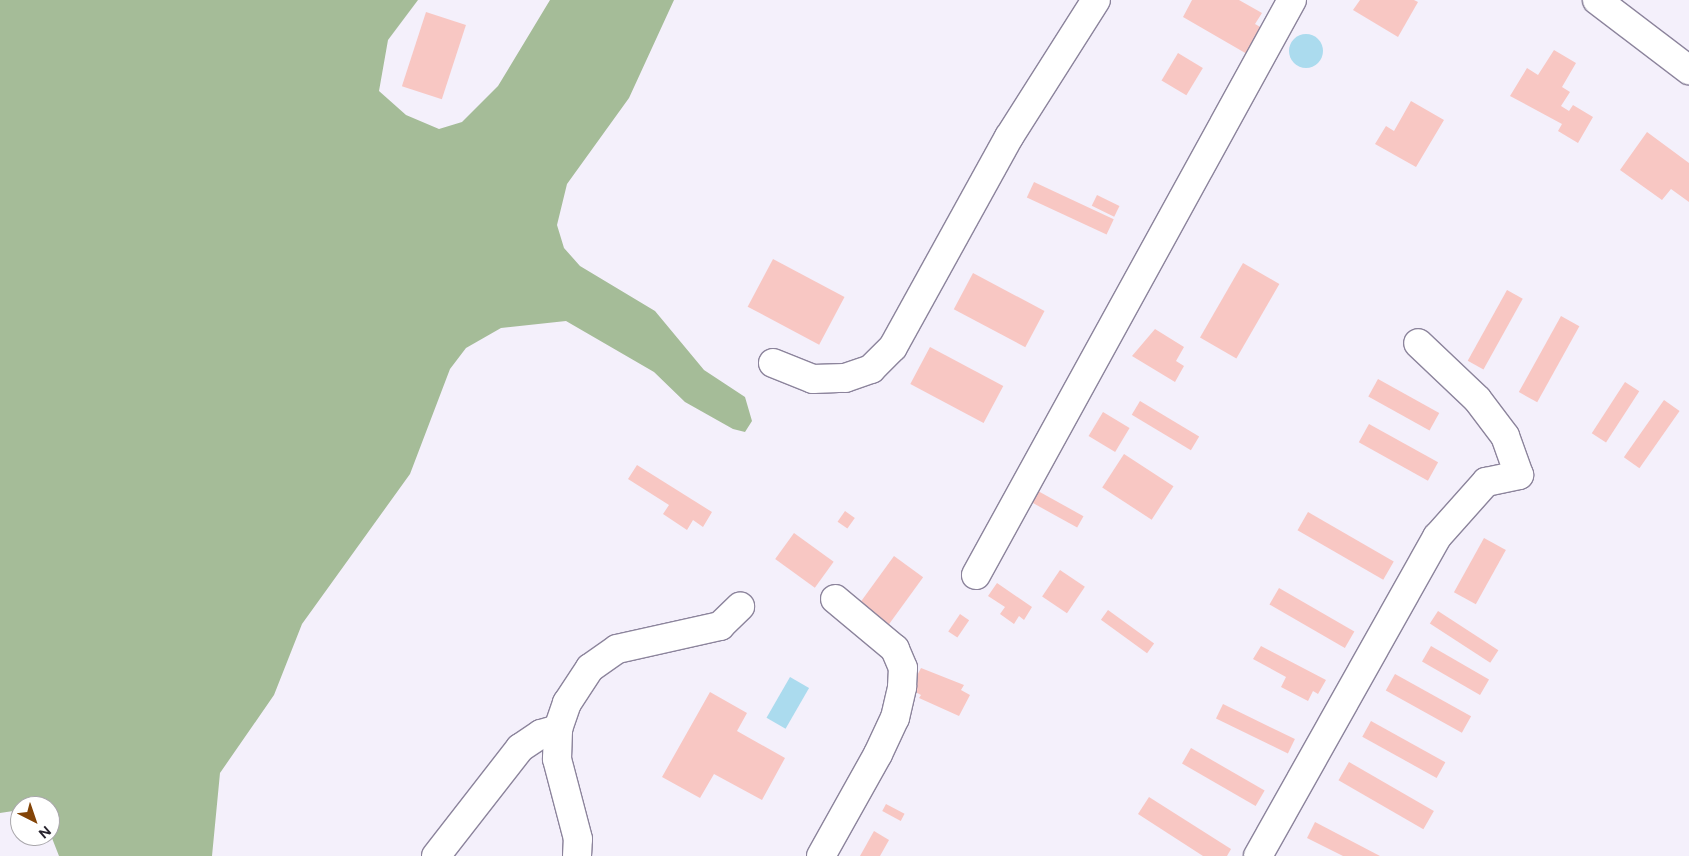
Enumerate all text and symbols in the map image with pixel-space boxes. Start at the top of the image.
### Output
north arrow [10,796,60,846]
text: N [35,822,54,842]

